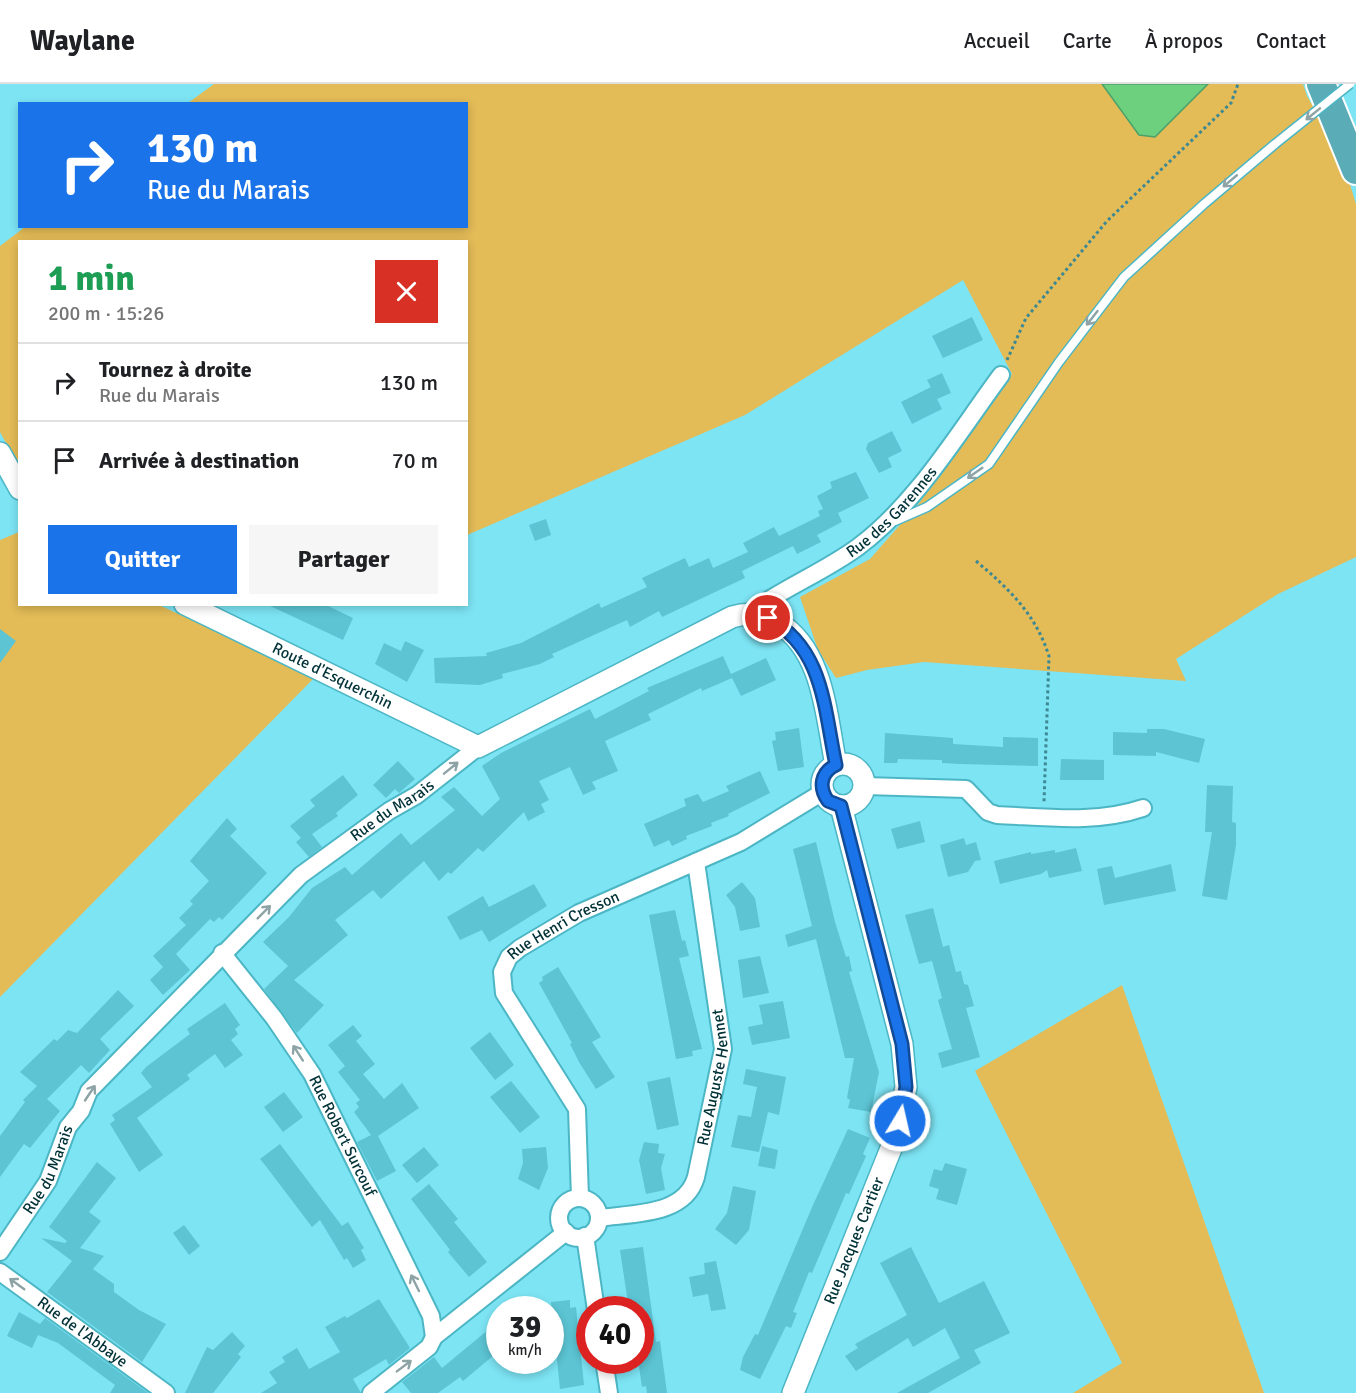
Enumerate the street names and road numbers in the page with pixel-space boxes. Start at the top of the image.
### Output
street label: Rue des Garennes [842,463,941,562]
street label: Route d'Esquerchin [269,638,396,714]
street label: Rue du Marais [347,775,438,846]
street label: Rue Henri Cresson [503,887,623,964]
street label: Rue Auguste Hennet [693,1007,733,1148]
street label: Rue Robert Surcouf [304,1072,381,1200]
street label: Rue du Marais [18,1123,78,1218]
street label: Rue Jacques Cartier [820,1174,889,1307]
street label: Rue de l'Abbaye [33,1292,132,1372]

